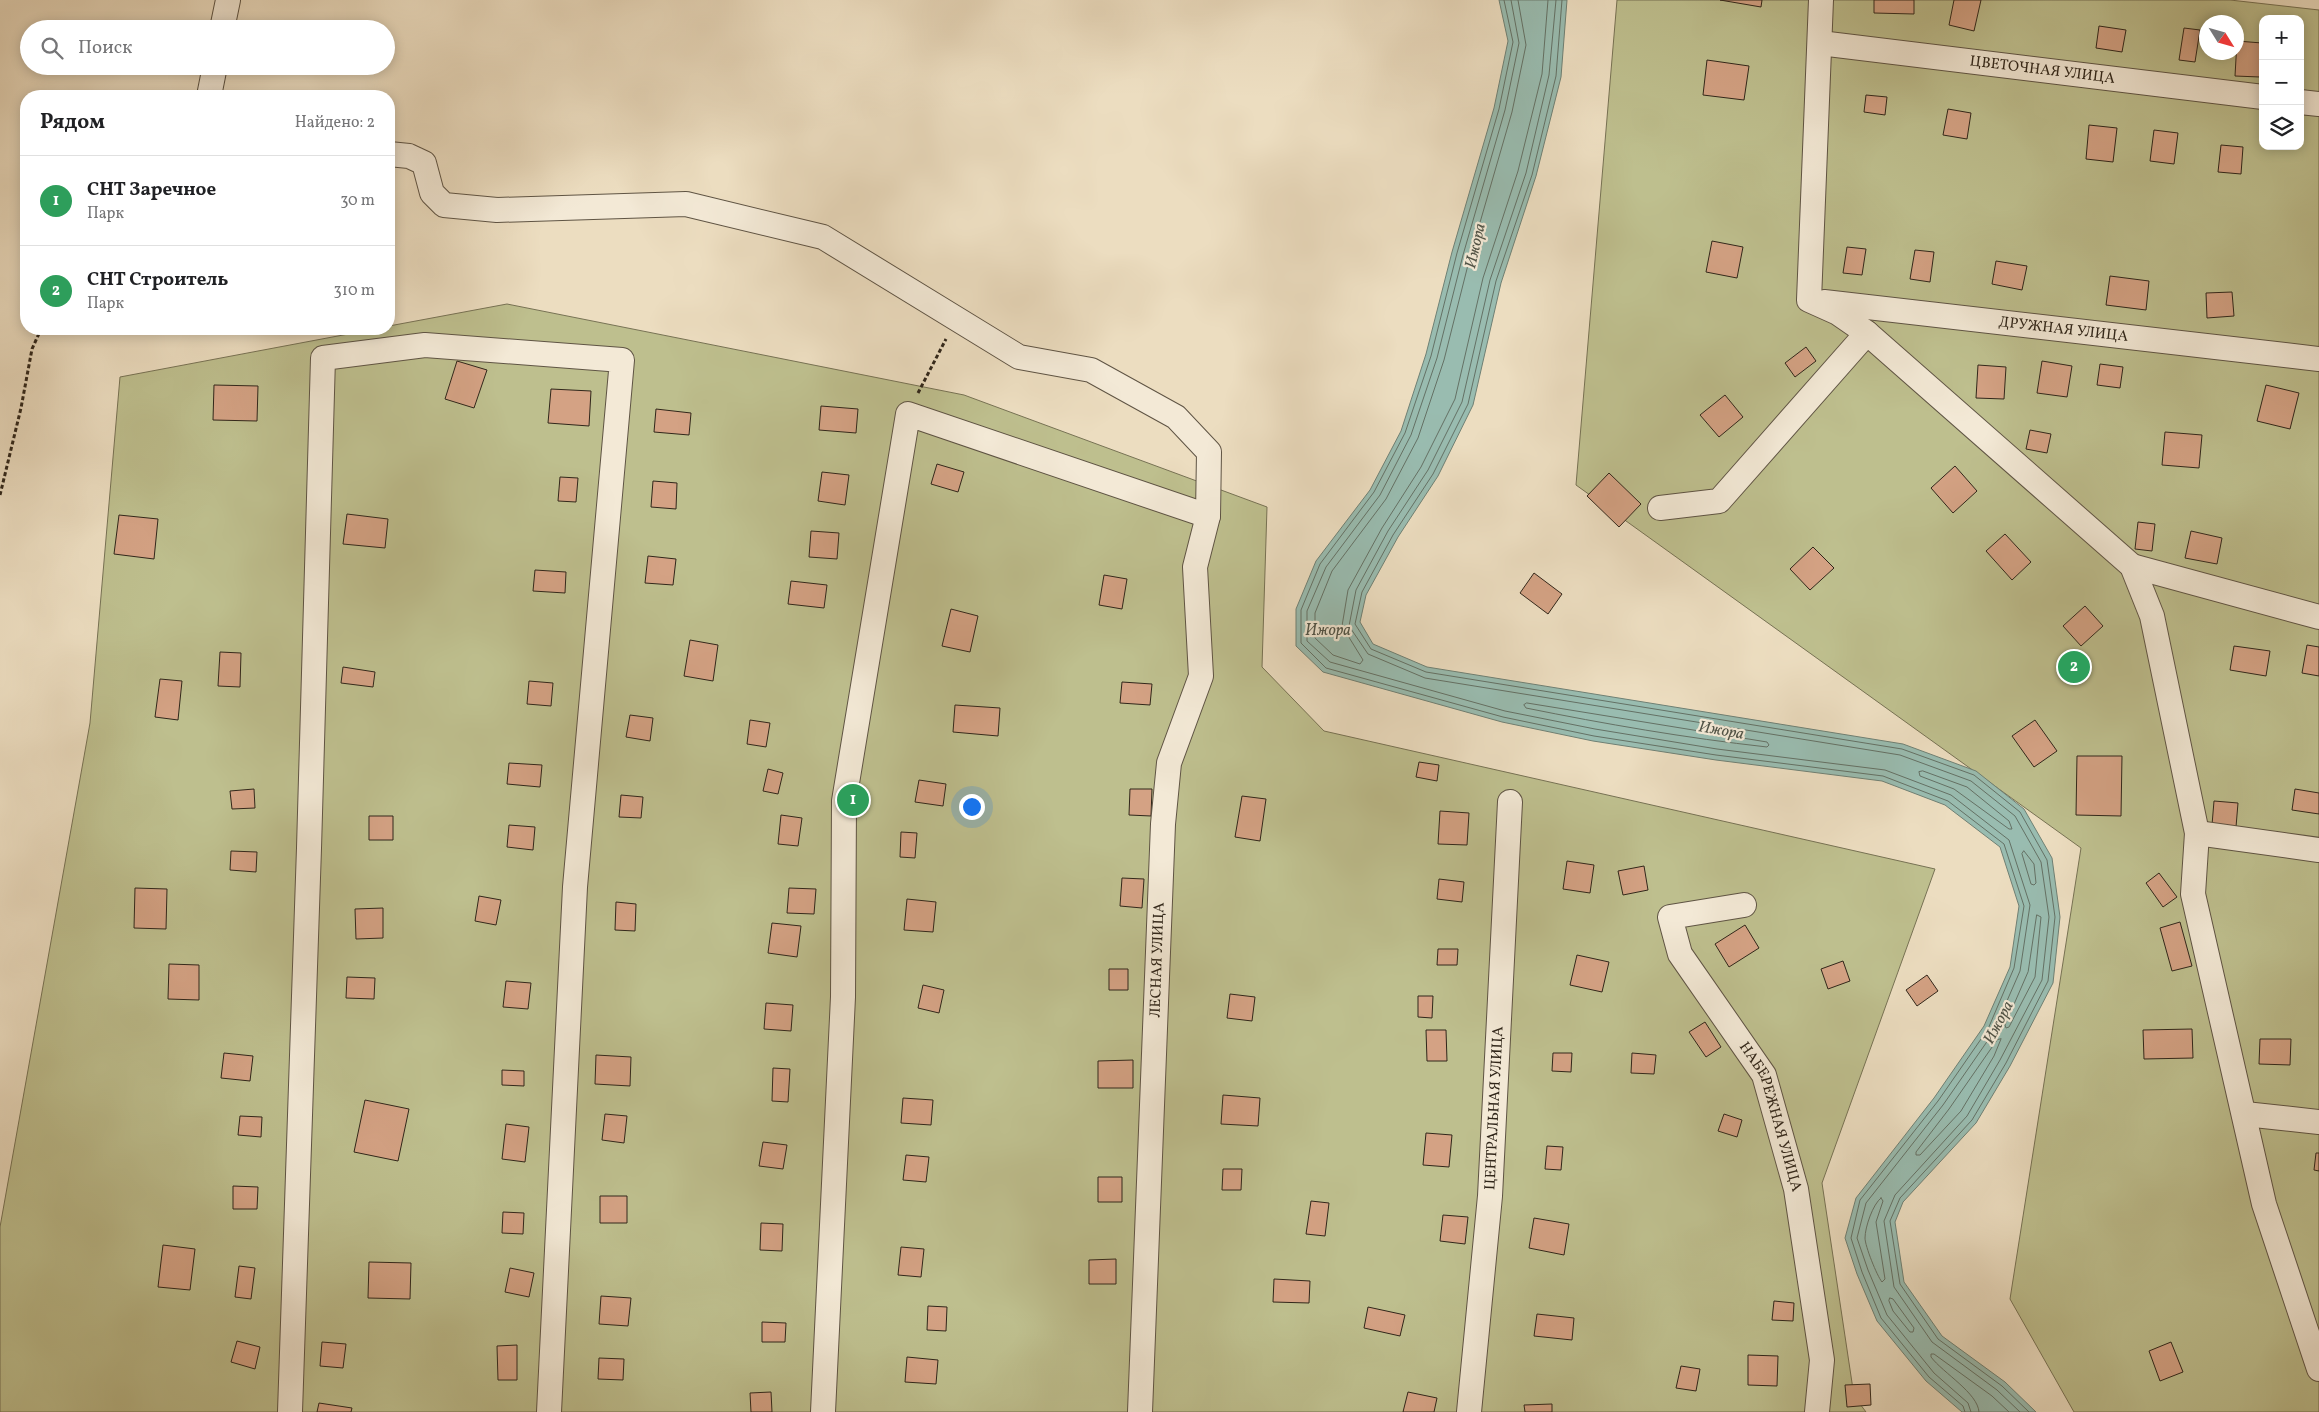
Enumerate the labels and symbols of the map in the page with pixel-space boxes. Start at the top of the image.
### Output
north arrow [2199,15,2244,60]
street label: ЦВЕТОЧНАЯ УЛИЦА [1969,51,2117,89]
water label: Ижора [1460,221,1492,271]
street label: ДРУЖНАЯ УЛИЦА [1997,312,2130,348]
water label: Ижора [1305,620,1351,642]
pin: 2 [2058,648,2090,686]
water label: Ижора [1697,716,1746,746]
pin: 1 [837,781,869,819]
your location [959,794,985,820]
street label: ЛЕСНАЯ УЛИЦА [1145,902,1171,1018]
water label: Ижора [1979,997,2020,1048]
street label: ЦЕНТРАЛЬНАЯ УЛИЦА [1480,1025,1509,1191]
street label: НАБЕРЕЖНАЯ УЛИЦА [1734,1038,1807,1195]

